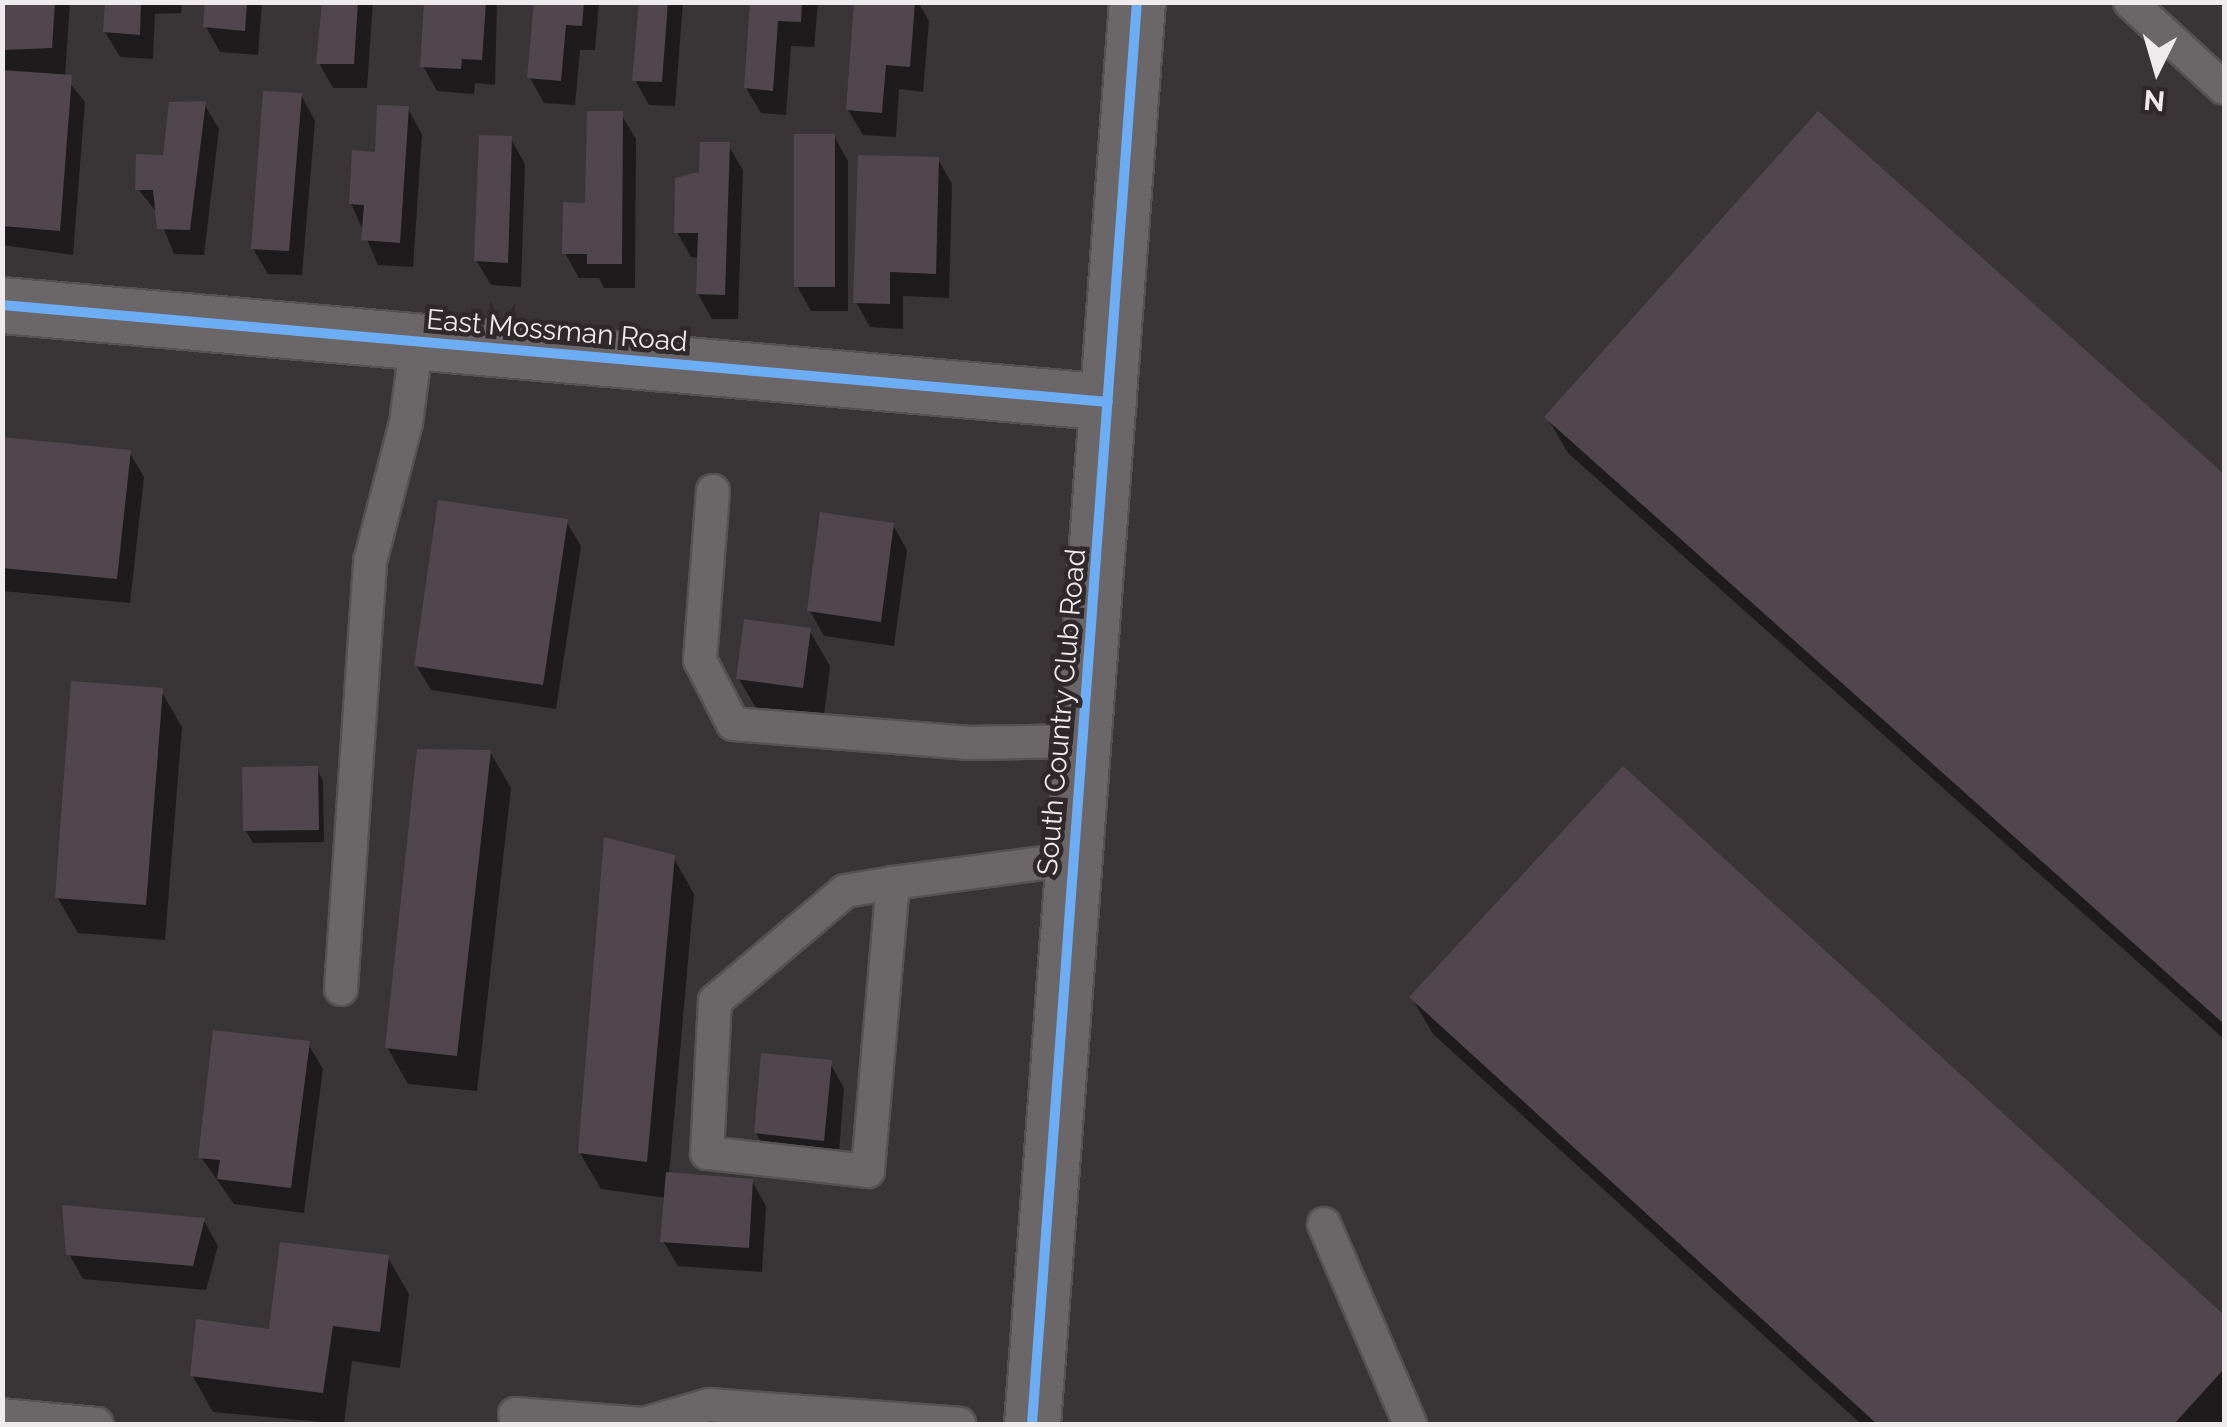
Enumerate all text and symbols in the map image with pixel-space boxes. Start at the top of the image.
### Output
north arrow [2107,20,2207,120]
text: N [2142,83,2166,118]
street label: East Mossman Road [425,303,689,359]
street label: South Country Club Road [1031,547,1093,877]

